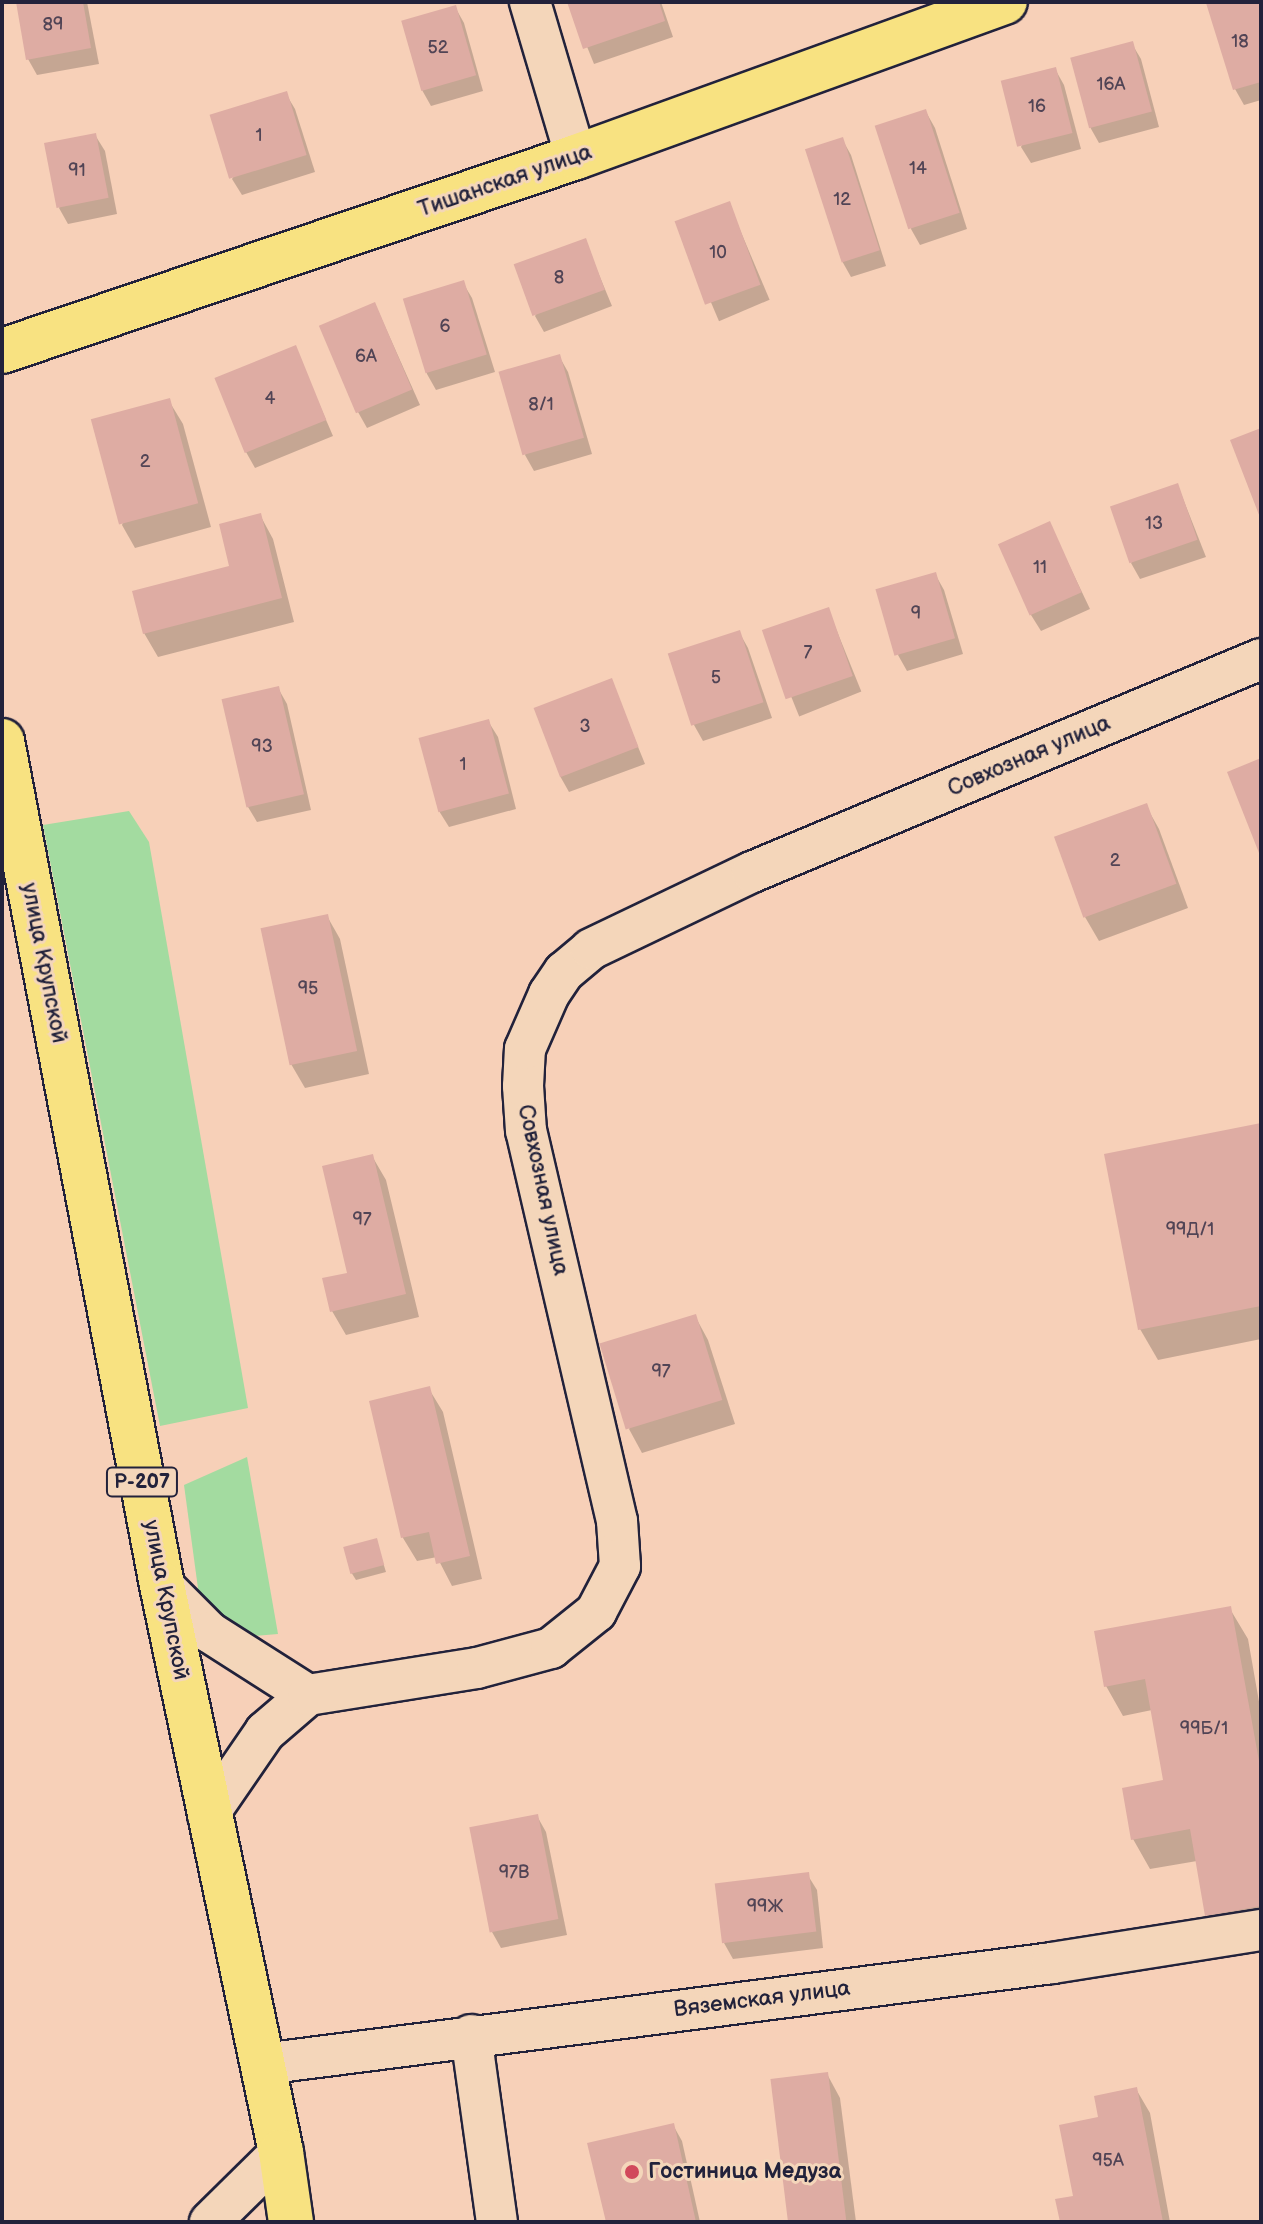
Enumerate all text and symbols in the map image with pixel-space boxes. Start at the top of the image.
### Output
house number: 89 [43,14,63,36]
house number: 18 [1231,31,1249,53]
house number: 52 [428,37,448,59]
house number: 16А [1097,74,1125,96]
house number: 16 [1028,96,1046,118]
house number: 1 [256,125,262,147]
street label: Тишанская улица [415,139,595,223]
house number: 14 [909,158,927,180]
house number: 91 [68,160,86,182]
house number: 12 [833,189,851,211]
house number: 10 [709,242,727,264]
house number: 8 [554,267,564,289]
house number: 6 [440,316,450,338]
house number: 6А [355,346,377,368]
house number: 4 [265,388,275,410]
house number: 8/1 [528,394,554,416]
house number: 2 [140,451,150,473]
house number: 13 [1145,513,1163,535]
house number: 11 [1033,557,1047,579]
house number: 9 [911,603,921,625]
house number: 7 [804,642,812,664]
house number: 5 [711,667,721,689]
street label: Совхозная улица [944,710,1114,802]
house number: 3 [579,716,591,738]
house number: 93 [251,736,273,758]
house number: 1 [460,754,466,776]
house number: 2 [1110,850,1120,872]
street label: улица Крупской [16,881,72,1045]
house number: 95 [298,978,318,1000]
street label: Совхозная улица [512,1102,574,1278]
house number: 97 [352,1209,372,1231]
house number: 99Д/1 [1166,1219,1214,1241]
house number: 97 [651,1361,671,1383]
road number: Р-207 [104,1466,180,1498]
street label: улица Крупской [138,1518,194,1682]
house number: 99Б/1 [1180,1718,1228,1740]
house number: 97В [499,1862,529,1884]
house number: 99Ж [747,1896,783,1918]
street label: Вяземская улица [672,1975,852,2023]
house number: 95А [1092,2150,1124,2172]
place label: Гостиница Медуза [648,2159,841,2185]
marker: Гостиница Медуза [623,2163,641,2181]

